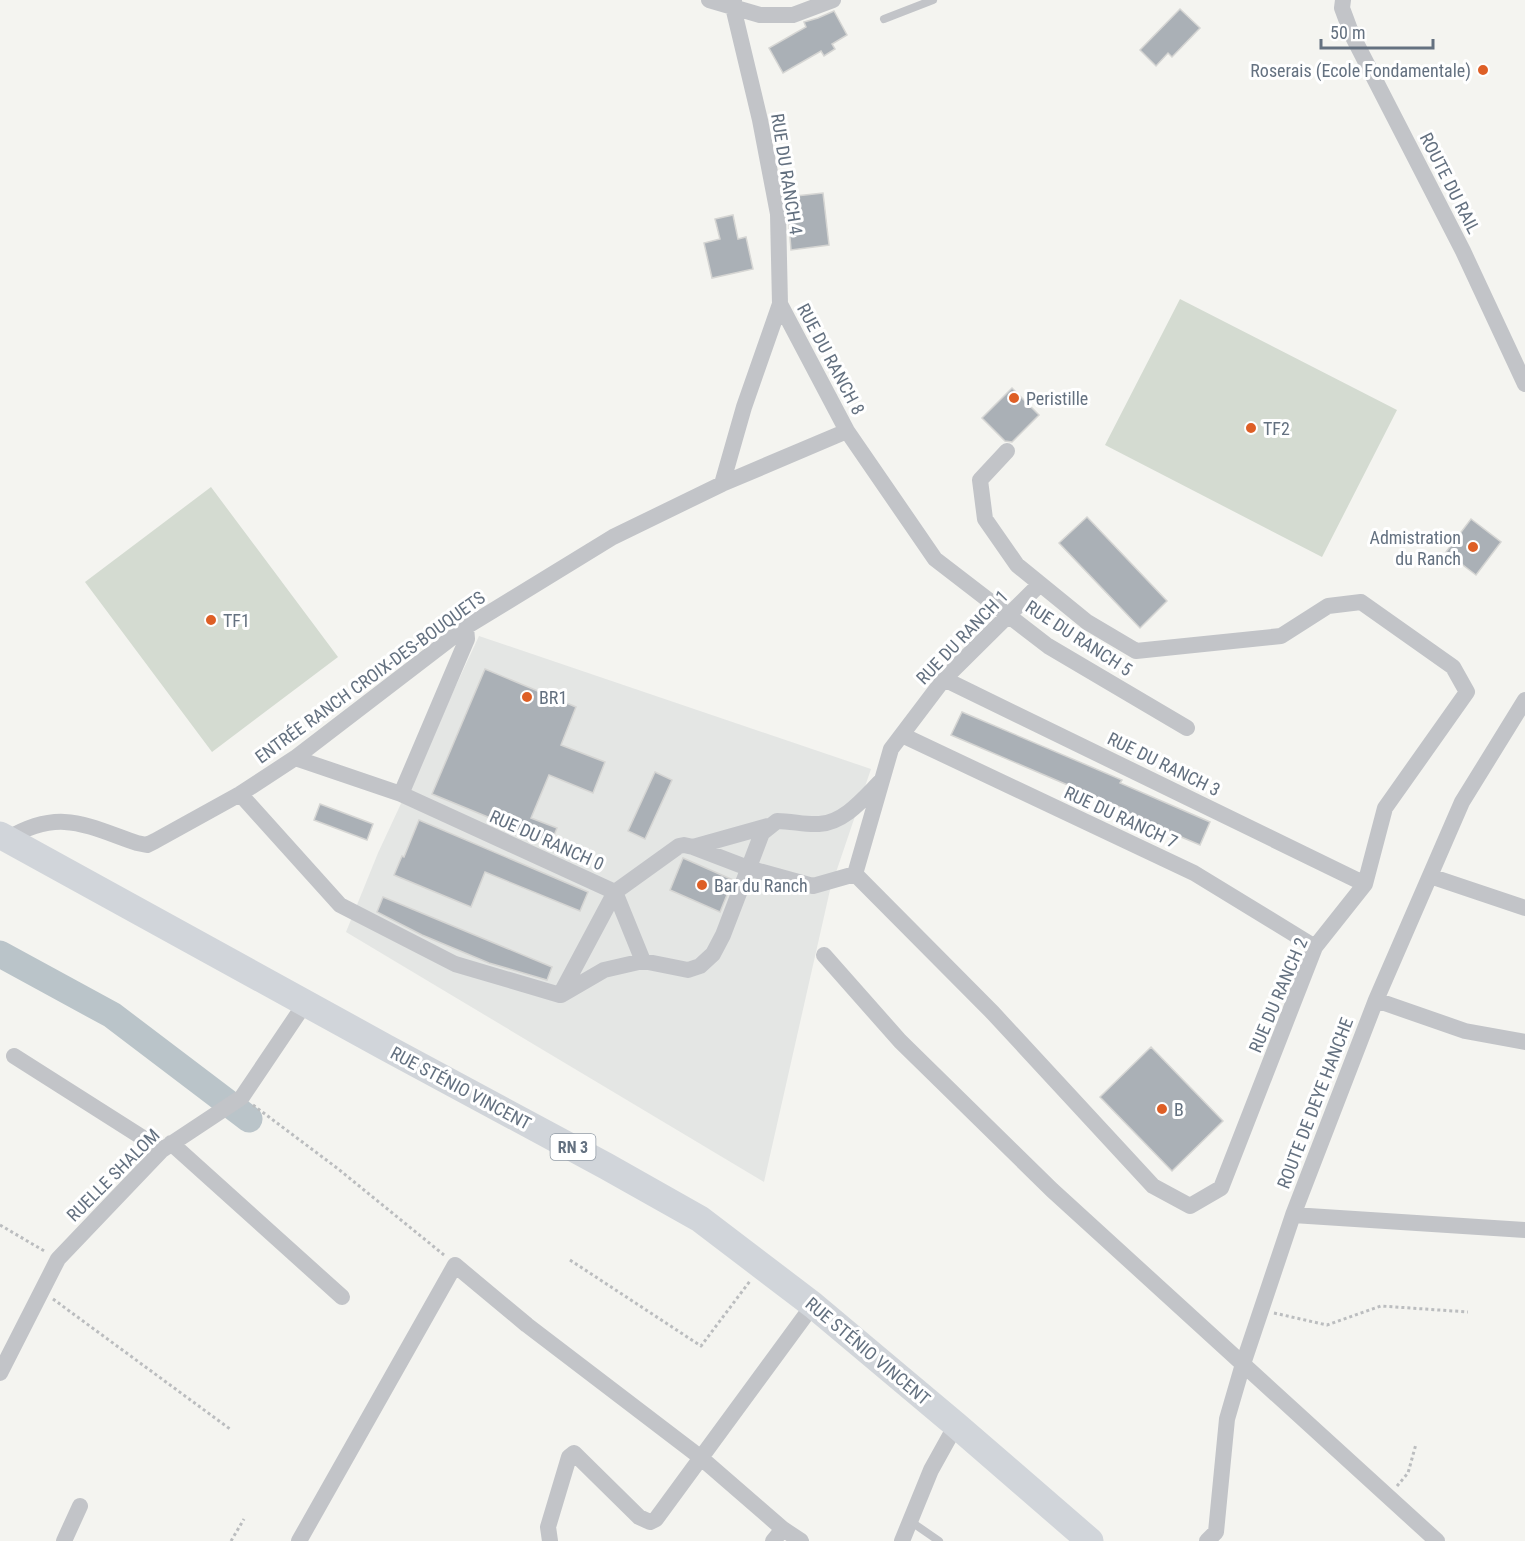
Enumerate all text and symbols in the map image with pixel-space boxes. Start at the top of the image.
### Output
scale bar [1321,12,1434,50]
text: 50 m [1330,22,1365,43]
place label: Roserais (Ecole Fondamentale) [1250,60,1471,82]
marker: Roserais (Ecole Fondamentale) [1476,63,1490,77]
street label: RUE DU RANCH 4 [767,112,807,236]
street label: ROUTE DU RAIL [1416,129,1485,237]
street label: RUE DU RANCH 8 [793,300,869,418]
place label: Peristille [1026,388,1088,409]
marker: Peristille [1007,391,1021,405]
place label: TF2 [1263,418,1290,439]
marker: TF2 [1244,421,1258,435]
place label: Admistration du Ranch [1370,527,1461,569]
marker: Admistration du Ranch [1466,540,1480,554]
street label: RUE DU RANCH 1 [912,586,1012,688]
street label: ENTRÉE RANCH CROIX-DES-BOUQUETS [251,587,489,767]
street label: RUE DU RANCH 5 [1022,596,1136,680]
place label: TF1 [223,610,250,631]
marker: TF1 [204,613,218,627]
place label: BR1 [539,687,567,708]
marker: BR1 [520,690,534,704]
street label: RUE DU RANCH 3 [1104,728,1224,800]
street label: RUE DU RANCH 7 [1061,782,1181,852]
street label: RUE DU RANCH 0 [487,805,607,875]
place label: Bar du Ranch [714,875,808,896]
marker: Bar du Ranch [695,878,709,892]
street label: RUE DU RANCH 2 [1244,934,1312,1056]
street label: ROUTE DE DEYE HANCHE [1273,1015,1357,1191]
street label: RUE STÉNIO VINCENT [387,1042,535,1134]
place label: B [1174,1099,1184,1120]
marker: B [1155,1102,1169,1116]
street label: RUELLE SHALOM [62,1124,164,1226]
road number: RN 3 [550,1134,596,1160]
street label: RUE STÉNIO VINCENT [801,1293,935,1409]

